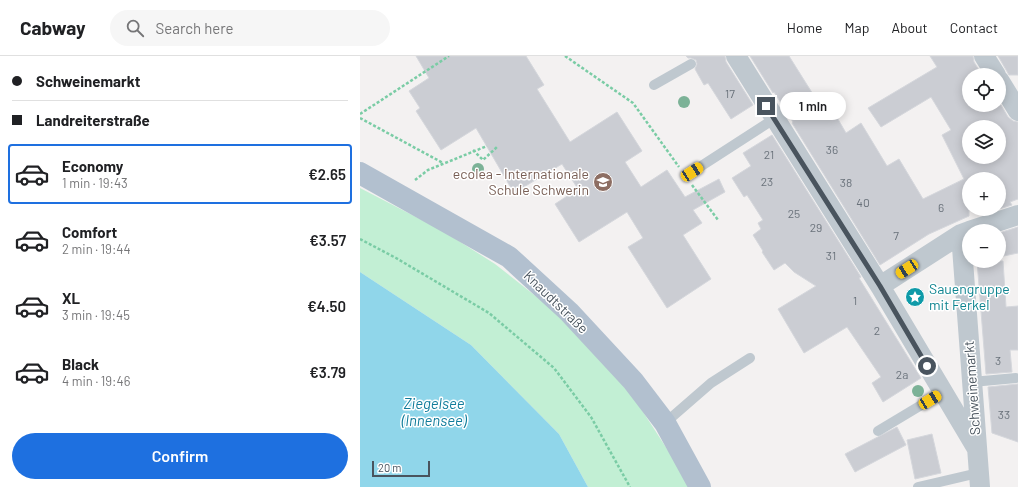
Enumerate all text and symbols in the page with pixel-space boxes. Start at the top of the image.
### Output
search box [110,10,390,46]
text: Cabway [20,16,86,39]
icon: search [124,17,146,39]
text: Search here [156,19,234,37]
text: Home [787,19,823,36]
text: Map [845,19,869,36]
text: About [891,19,928,36]
text: Contact [950,19,998,36]
map controls [962,68,1006,268]
button: locate [962,68,1006,112]
text: Schweinemarkt [36,72,140,90]
house number: 17 [725,86,735,100]
callout: 1 min [780,92,846,120]
route end [757,97,775,115]
text: 1 min [799,98,827,114]
text: Landreiterstraße [36,111,150,129]
button: layers [962,120,1006,164]
house number: 36 [826,142,838,156]
house number: 21 [764,147,774,161]
icon: car [14,156,50,192]
text: Economy [62,157,123,175]
car [679,160,705,184]
text: €2.65 [308,165,346,183]
place label: ecolea - Internationale Schule Schwerin [453,165,589,198]
school or university icon: ecolea - Internationale Schule Schwerin [592,171,614,193]
button: + [962,172,1006,216]
house number: 23 [761,174,773,188]
text: 1 min · 19:43 [62,175,128,191]
house number: 38 [840,175,852,189]
house number: 40 [856,195,870,209]
house number: 6 [938,200,944,214]
house number: 25 [788,206,800,220]
house number: 29 [810,220,822,234]
icon: car [14,222,50,258]
text: Comfort [62,223,117,241]
button: − [962,224,1006,268]
house number: 7 [893,228,899,242]
text: €3.57 [309,231,346,249]
text: 2 min · 19:44 [62,241,131,257]
house number: 31 [826,248,836,262]
car [894,257,920,281]
street label: Knaudtstraße [521,267,592,337]
place label: Sauengruppe mit Ferkel [929,280,1010,313]
place icon: Sauengruppe mit Ferkel [904,286,926,308]
icon: car [14,288,50,324]
text: XL [62,289,80,307]
house number: 1 [853,293,857,307]
text: €4.50 [307,297,346,315]
text: 3 min · 19:45 [62,307,130,323]
house number: 2 [874,323,880,337]
street label: Schweinemarkt [960,340,983,436]
house number: 3 [995,353,1001,367]
icon: car [14,354,50,390]
text: Black [62,355,99,373]
route start [918,357,936,375]
text: €3.79 [309,363,346,381]
house number: 2a [896,367,908,381]
text: 4 min · 19:46 [62,373,130,389]
car [917,389,943,411]
water label: Ziegelsee (Innensee) [401,394,468,429]
house number: 33 [998,407,1010,421]
button: Confirm [12,433,348,479]
scale bar [372,459,430,478]
text: 20 m [378,461,401,474]

